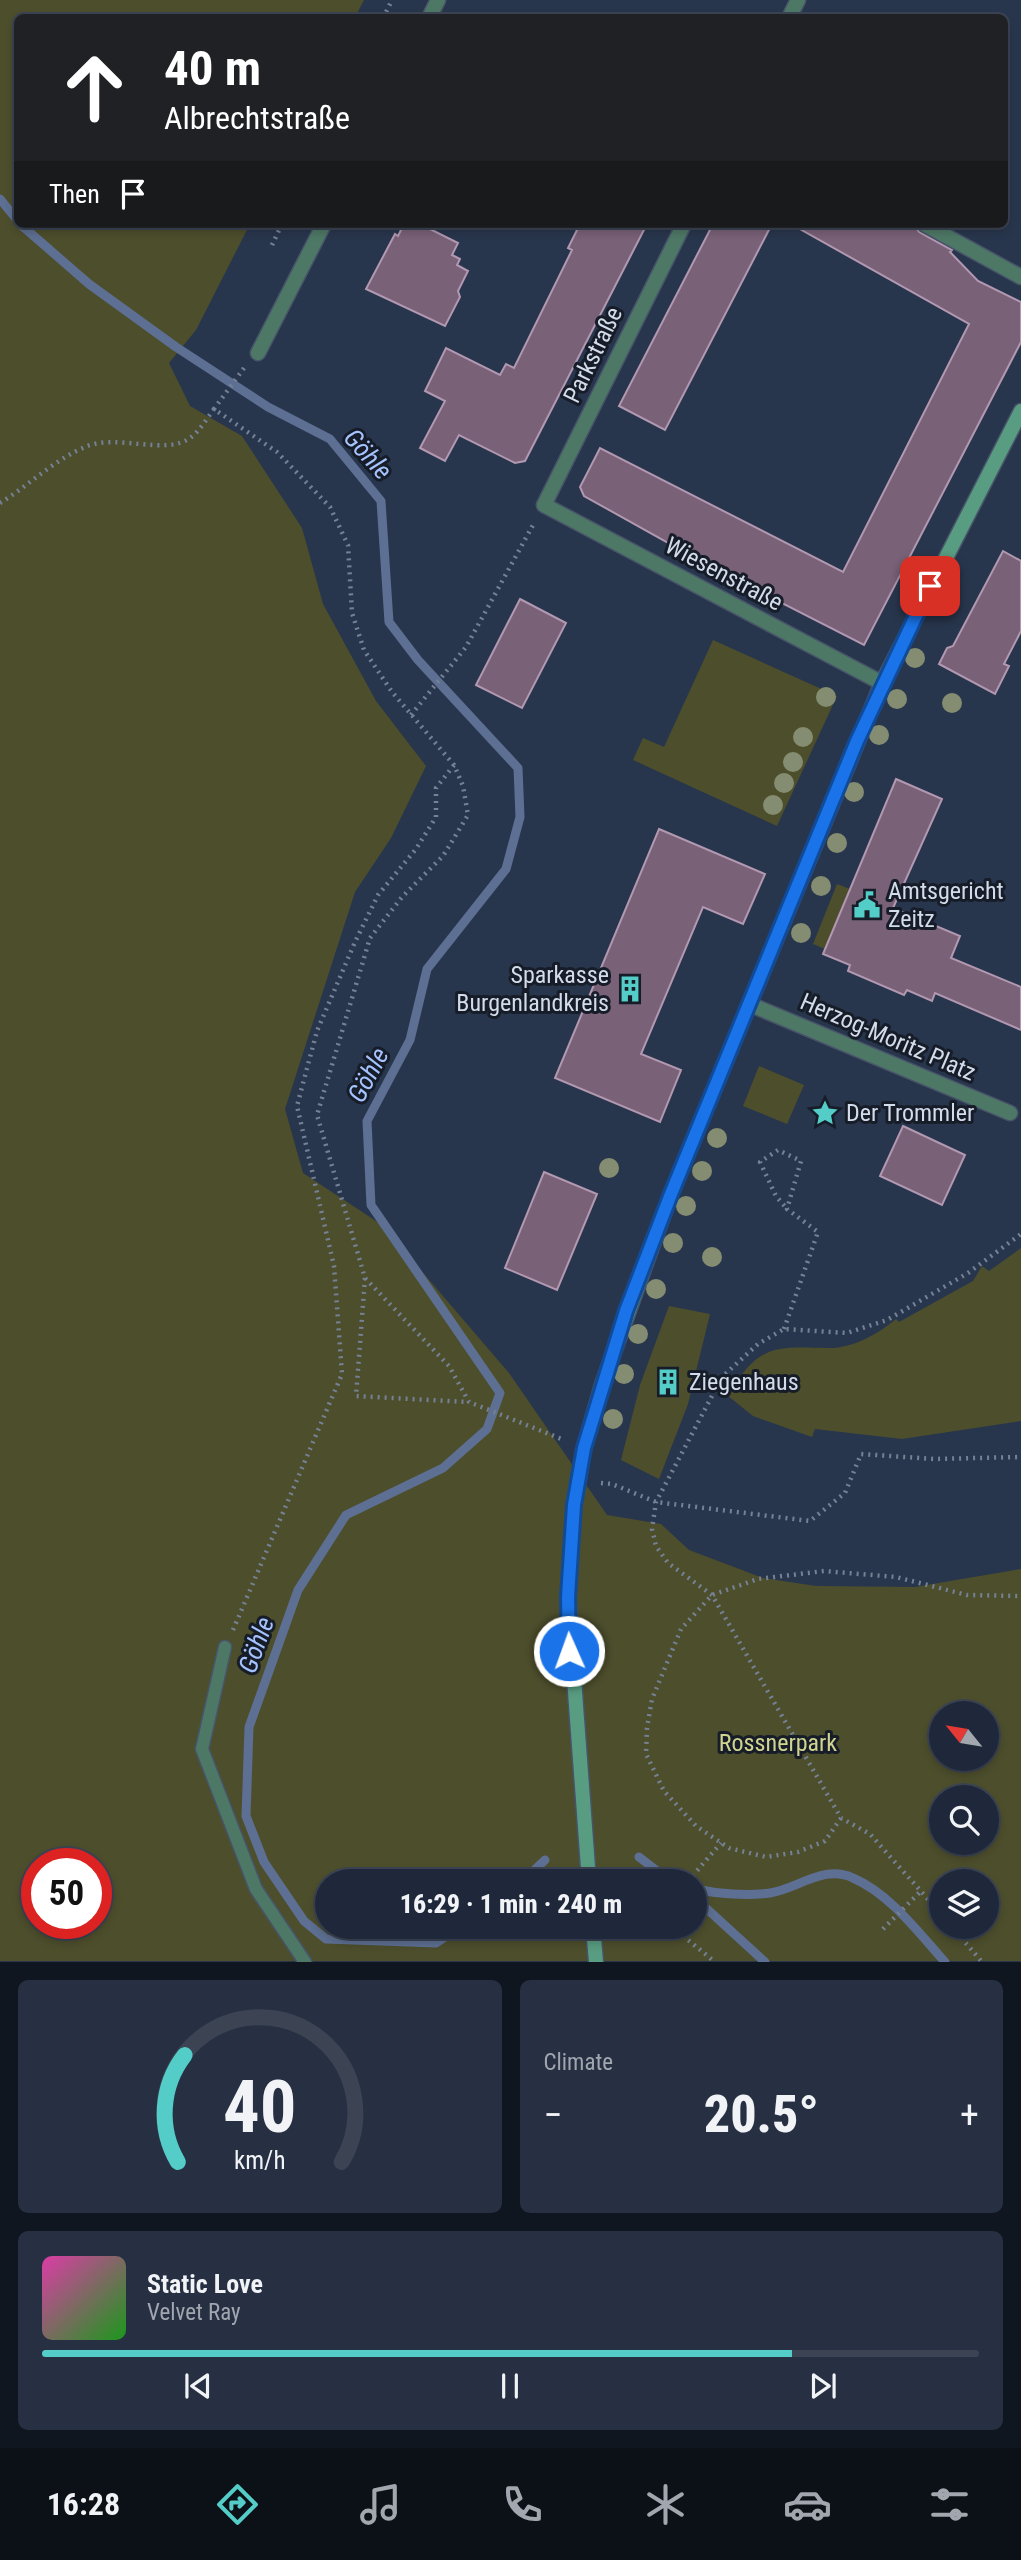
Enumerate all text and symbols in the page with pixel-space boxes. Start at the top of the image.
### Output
text: 40 m [164,40,261,97]
icon: ahead [49,42,140,133]
text: Albrechtstraße [164,99,350,137]
icon: arrive [114,175,152,213]
text: Then [49,179,100,209]
street label: Parkstraße [558,303,628,407]
water label: Göhle [338,423,398,485]
street label: Wiesenstraße [660,531,788,617]
pin [900,556,960,616]
icon: arrive [911,567,949,605]
place label: Amtsgericht Zeitz [888,877,1004,933]
public building icon: Amtsgericht Zeitz [852,890,882,920]
place label: Sparkasse Burgenlandkreis [456,961,609,1017]
building icon: Sparkasse Burgenlandkreis [615,974,645,1004]
street label: Herzog-Moritz Platz [796,987,980,1087]
water label: Göhle [341,1043,395,1107]
place icon: Der Trommler [810,1098,840,1128]
place label: Der Trommler [846,1099,974,1127]
building icon: Ziegenhaus [653,1367,683,1397]
place label: Ziegenhaus [689,1368,799,1396]
water label: Göhle [232,1613,280,1677]
position arrow [532,1614,606,1688]
north arrow [929,1701,999,1771]
map controls [929,1701,999,1939]
park label: Rossnerpark [719,1729,837,1757]
button: search [929,1785,999,1855]
speed limit sign: 50 [21,1848,112,1939]
button: layers [929,1869,999,1939]
text: 16:29 · 1 min · 240 m [400,1889,622,1919]
text: Climate [544,2049,613,2076]
text: 40 [223,2065,297,2151]
text: 20.5° [704,2084,819,2145]
text: − [544,2093,563,2137]
text: + [960,2093,979,2137]
text: km/h [234,2146,285,2175]
text: Static Love [147,2269,263,2299]
text: Velvet Ray [147,2299,241,2326]
icon: previous [179,2367,217,2405]
icon: pause [491,2367,529,2405]
icon: next [804,2367,842,2405]
icon: directions [213,2480,262,2529]
icon: music [356,2480,405,2529]
icon: phone [498,2480,547,2529]
icon: climate [641,2480,690,2529]
icon: car [783,2480,832,2529]
icon: filters [925,2480,974,2529]
text: 16:28 [47,2485,120,2523]

